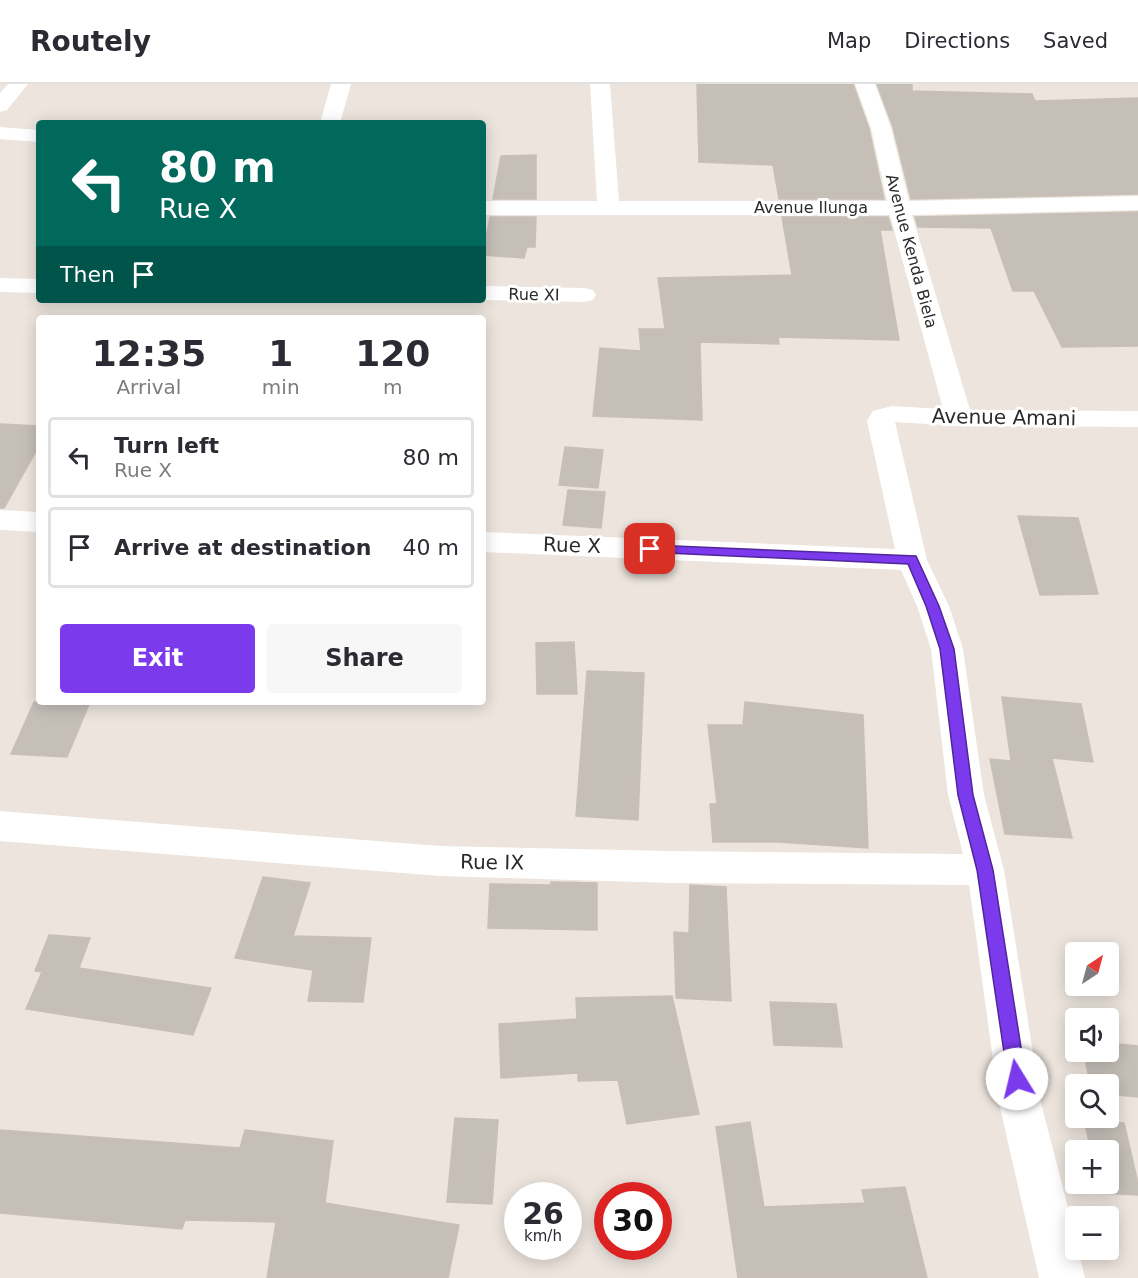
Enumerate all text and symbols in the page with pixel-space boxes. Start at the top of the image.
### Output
text: Routely [30,25,151,58]
text: Map [827,29,871,53]
text: Directions [904,29,1010,53]
text: Saved [1043,29,1108,53]
text: 80 m [159,143,276,192]
icon: left [60,144,138,222]
street label: Avenue Kenda Biela [882,172,941,330]
text: Rue X [159,193,237,224]
street label: Avenue Ilunga [754,198,868,217]
icon: arrive [127,258,160,291]
text: Then [60,262,115,287]
street label: Rue XI [508,285,560,304]
text: 12:35 [92,333,206,374]
text: 1 [268,333,293,374]
text: 120 [355,333,430,374]
text: Arrival [116,375,181,399]
text: min [262,375,300,399]
text: m [383,375,403,399]
street label: Avenue Amani [932,404,1076,430]
text: Turn left [114,433,219,458]
icon: left [63,441,96,474]
text: 80 m [403,445,459,470]
text: Rue X [114,458,172,482]
pin [624,523,675,574]
icon: arrive [63,531,96,564]
street label: Rue X [543,532,602,558]
icon: arrive [633,532,666,565]
text: Arrive at destination [114,535,371,560]
text: 40 m [403,535,459,560]
button: Exit [60,624,255,693]
button: Share [267,624,462,693]
street label: Rue IX [460,849,524,875]
north arrow [1065,942,1119,996]
map controls [1065,942,1119,1260]
button: sound [1065,1008,1119,1062]
position arrow [985,1047,1049,1111]
button: search [1065,1074,1119,1128]
button: + [1065,1140,1119,1194]
speed limit sign: 30 [594,1182,672,1260]
text: 26 [522,1196,564,1231]
button: − [1065,1206,1119,1260]
text: km/h [524,1227,562,1245]

